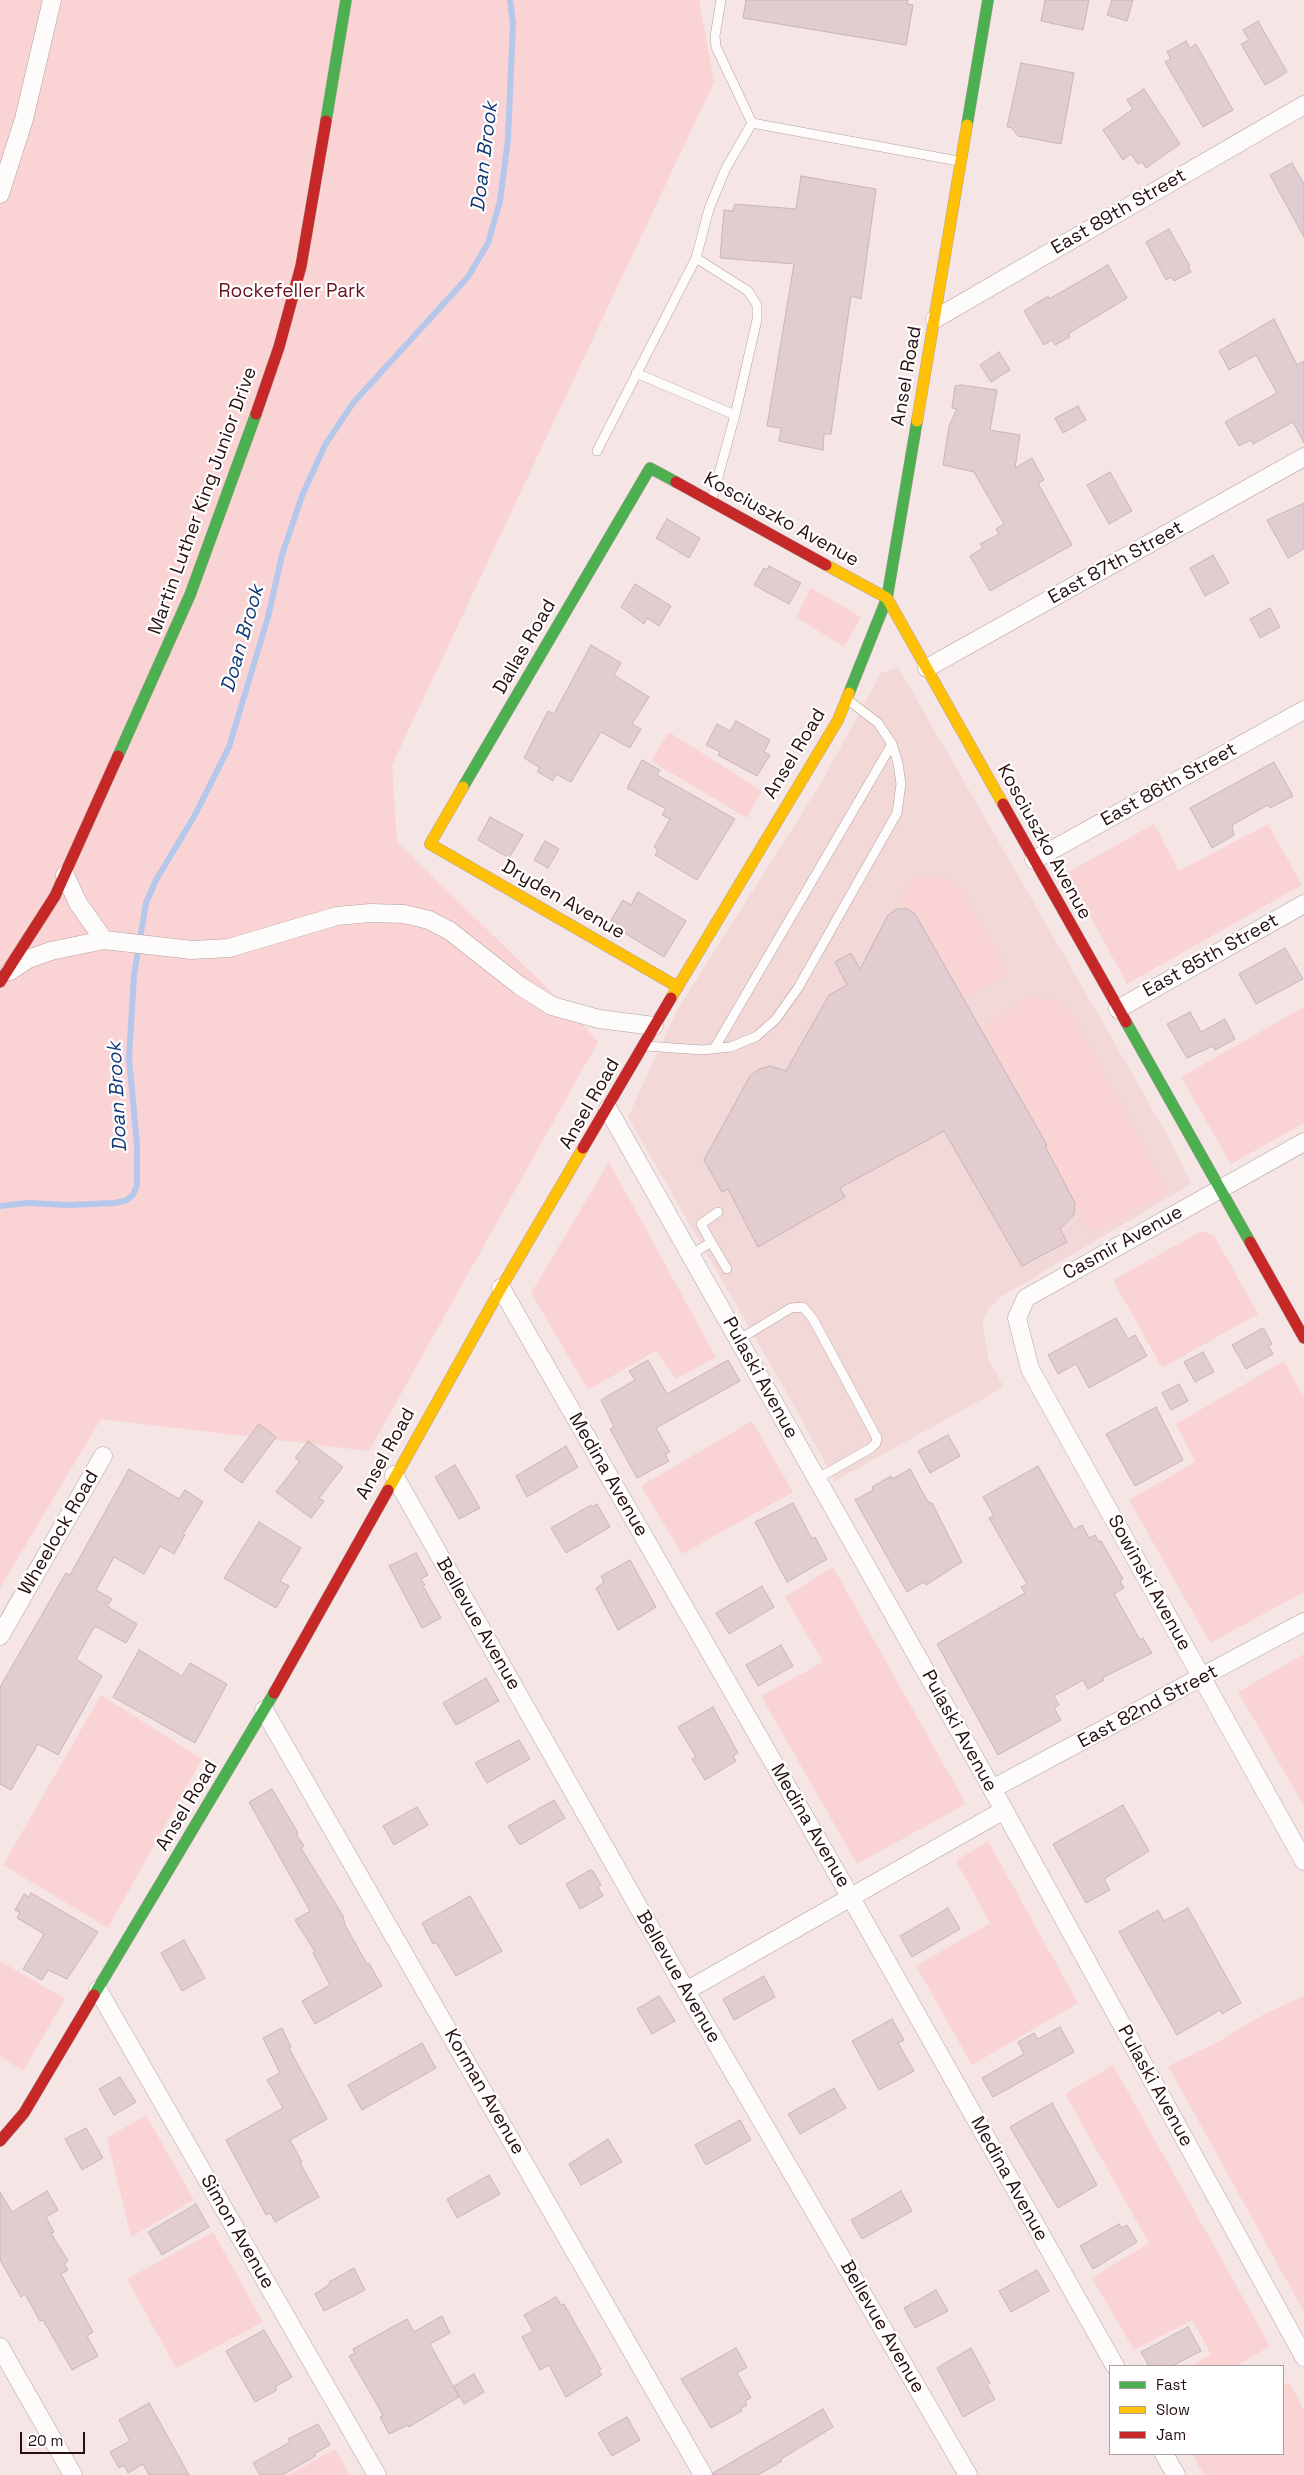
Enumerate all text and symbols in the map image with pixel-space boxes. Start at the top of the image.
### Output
water label: Doan Brook [466,101,504,213]
street label: East 89th Street [1048,164,1190,260]
park label: Rockefeller Park [219,281,365,303]
street label: Ansel Road [887,324,927,428]
street label: Martin Luther King Junior Drive [144,364,262,638]
street label: Kosciuszko Avenue [699,468,863,572]
street label: East 87th Street [1045,517,1187,609]
water label: Doan Brook [216,583,270,695]
street label: Dallas Road [489,596,561,698]
street label: Ansel Road [759,705,831,803]
street label: East 86th Street [1097,738,1241,832]
street label: Kosciuszko Avenue [992,760,1096,924]
street label: Dryden Avenue [497,856,629,944]
street label: East 85th Street [1139,909,1283,1003]
water label: Doan Brook [103,1041,133,1153]
street label: Ansel Road [555,1055,625,1153]
street label: Casmir Avenue [1059,1201,1187,1285]
street label: Pulaski Avenue [717,1313,803,1443]
street label: Ansel Road [352,1404,420,1504]
street label: Medina Avenue [563,1409,653,1541]
street label: Wheelock Road [14,1467,104,1599]
street label: Sowinski Avenue [1102,1511,1196,1655]
street label: Bellevue Avenue [431,1554,525,1694]
street label: East 82nd Street [1074,1661,1222,1753]
street label: Pulaski Avenue [916,1666,1002,1796]
street label: Ansel Road [151,1757,223,1855]
street label: Medina Avenue [765,1760,855,1892]
street label: Bellevue Avenue [631,1907,725,2047]
street label: Pulaski Avenue [1112,2021,1198,2151]
street label: Korman Avenue [439,2025,529,2159]
street label: Medina Avenue [965,2113,1053,2245]
street label: Simon Avenue [195,2171,279,2293]
street label: Bellevue Avenue [835,2257,929,2397]
legend [1109,2365,1284,2455]
text: Fast [1156,2375,1187,2394]
text: Slow [1156,2400,1190,2419]
scale bar [22,2422,88,2454]
text: Jam [1156,2425,1186,2444]
text: 20 m [28,2431,63,2450]

